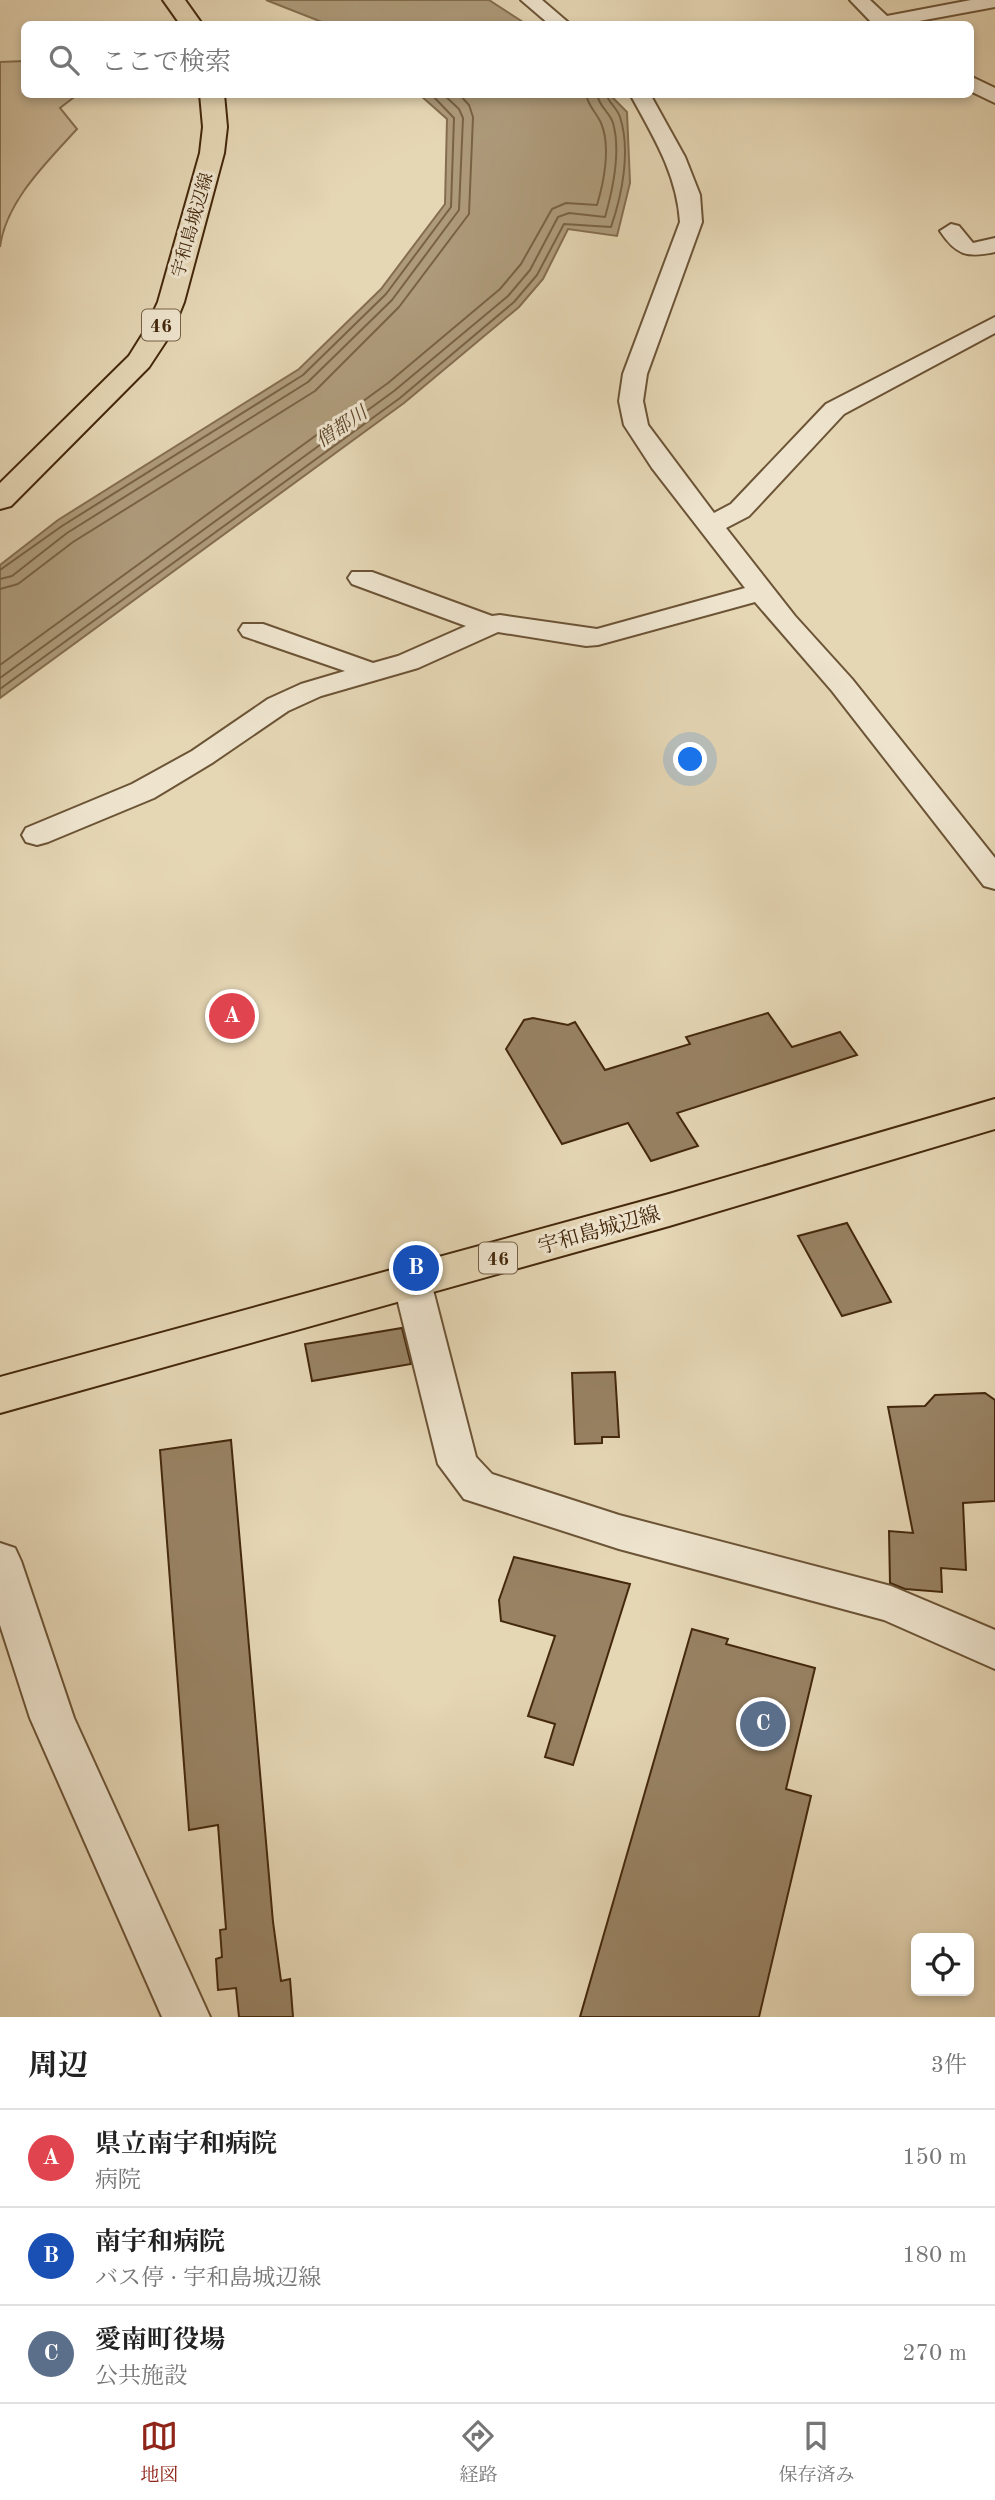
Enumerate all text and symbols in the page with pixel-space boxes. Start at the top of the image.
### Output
search box [21,21,974,98]
icon: search [45,41,83,79]
text: ここで検索 [101,50,231,76]
street label: 宇和島城辺線 [168,170,216,280]
road number: 46 [142,310,180,340]
water label: 僧都川 [312,401,373,452]
your location [673,742,707,776]
pin: A [209,990,255,1042]
street label: 宇和島城辺線 [535,1202,663,1259]
pin: B [393,1242,439,1294]
road number: 46 [479,1242,517,1274]
pin: C [740,1698,786,1750]
map controls [911,1933,974,1996]
button: locate [911,1933,974,1996]
text: 周辺 [28,2052,88,2082]
text: 3件 [931,2054,967,2077]
text: 県立南宇和病院 [95,2132,277,2158]
text: A [42,2146,60,2169]
text: 150 m [902,2146,967,2169]
text: 病院 [95,2169,141,2192]
text: 南宇和病院 [95,2230,225,2256]
text: B [43,2244,59,2267]
text: 180 m [902,2244,967,2267]
text: バス停 · 宇和島城辺線 [95,2267,321,2290]
text: 愛南町役場 [95,2328,225,2354]
text: C [43,2342,59,2365]
text: 270 m [902,2342,967,2365]
text: 公共施設 [95,2365,187,2388]
tab: 地図 [140,2417,179,2488]
tab: 経路 [459,2417,498,2488]
tab: 保存済み [778,2417,855,2488]

